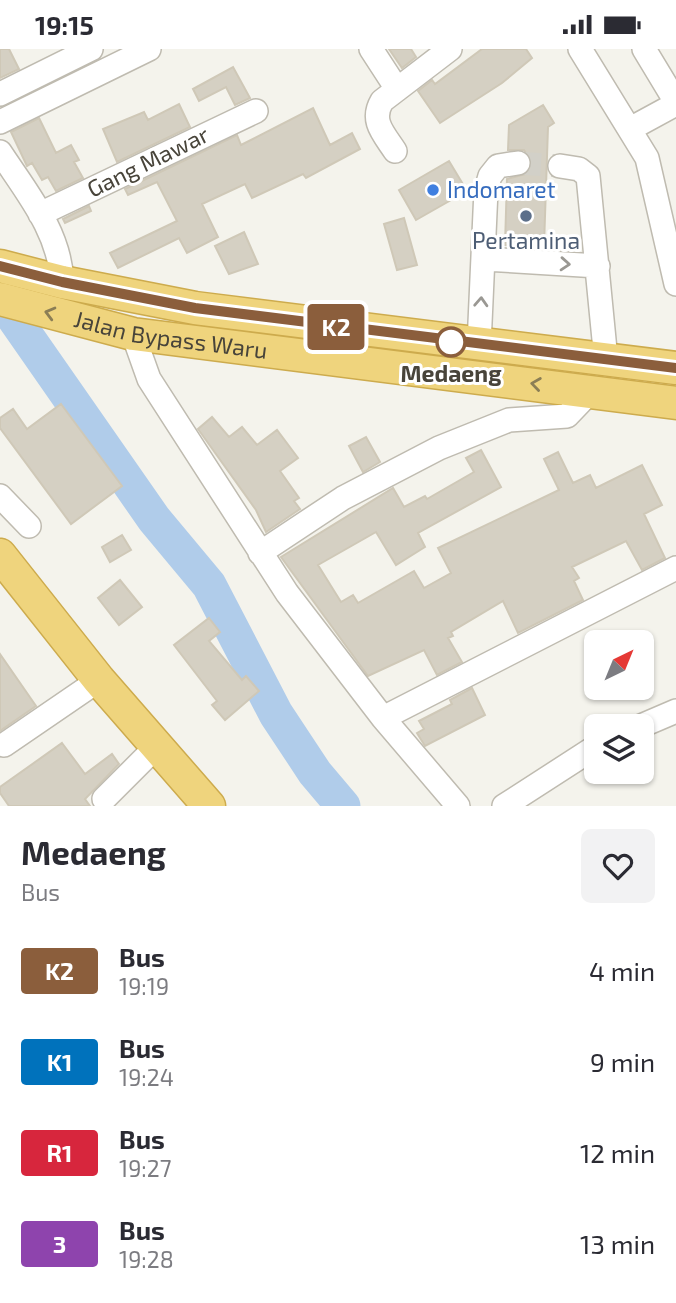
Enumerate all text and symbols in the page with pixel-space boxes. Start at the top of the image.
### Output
text: 19:15 [35,9,94,40]
street label: Gang Mawar [82,120,213,203]
place label: Indomaret [447,175,556,203]
marker: Indomaret [425,182,441,198]
marker: Pertamina [518,208,534,224]
place label: Pertamina [472,226,580,254]
one-way arrow [560,256,571,271]
one-way arrow [474,296,489,307]
street label: Jalan Bypass Waru [71,304,269,364]
line badge: K2 [304,304,368,350]
one-way arrow [44,307,56,322]
text: K2 [321,312,351,341]
marker: Medaeng [436,327,466,357]
place label: Medaeng [400,359,502,387]
one-way arrow [530,377,541,392]
north arrow [584,630,654,700]
map controls [584,630,654,784]
button: layers [584,714,654,784]
button: heart [581,829,655,903]
text: Medaeng [21,832,166,872]
text: Bus [21,878,60,906]
text: Bus [119,941,165,972]
text: 4 min [589,955,655,986]
text: K2 [45,956,74,985]
text: 19:19 [119,972,169,1000]
text: Bus [119,1032,165,1063]
text: 9 min [590,1046,655,1077]
text: K1 [47,1047,72,1076]
text: 19:24 [119,1063,174,1091]
text: Bus [119,1123,165,1154]
text: 12 min [580,1137,655,1168]
text: R1 [47,1138,72,1167]
text: 19:27 [119,1154,171,1182]
text: Bus [119,1214,165,1245]
text: 13 min [580,1228,655,1259]
text: 3 [53,1229,66,1258]
text: 19:28 [119,1245,174,1273]

